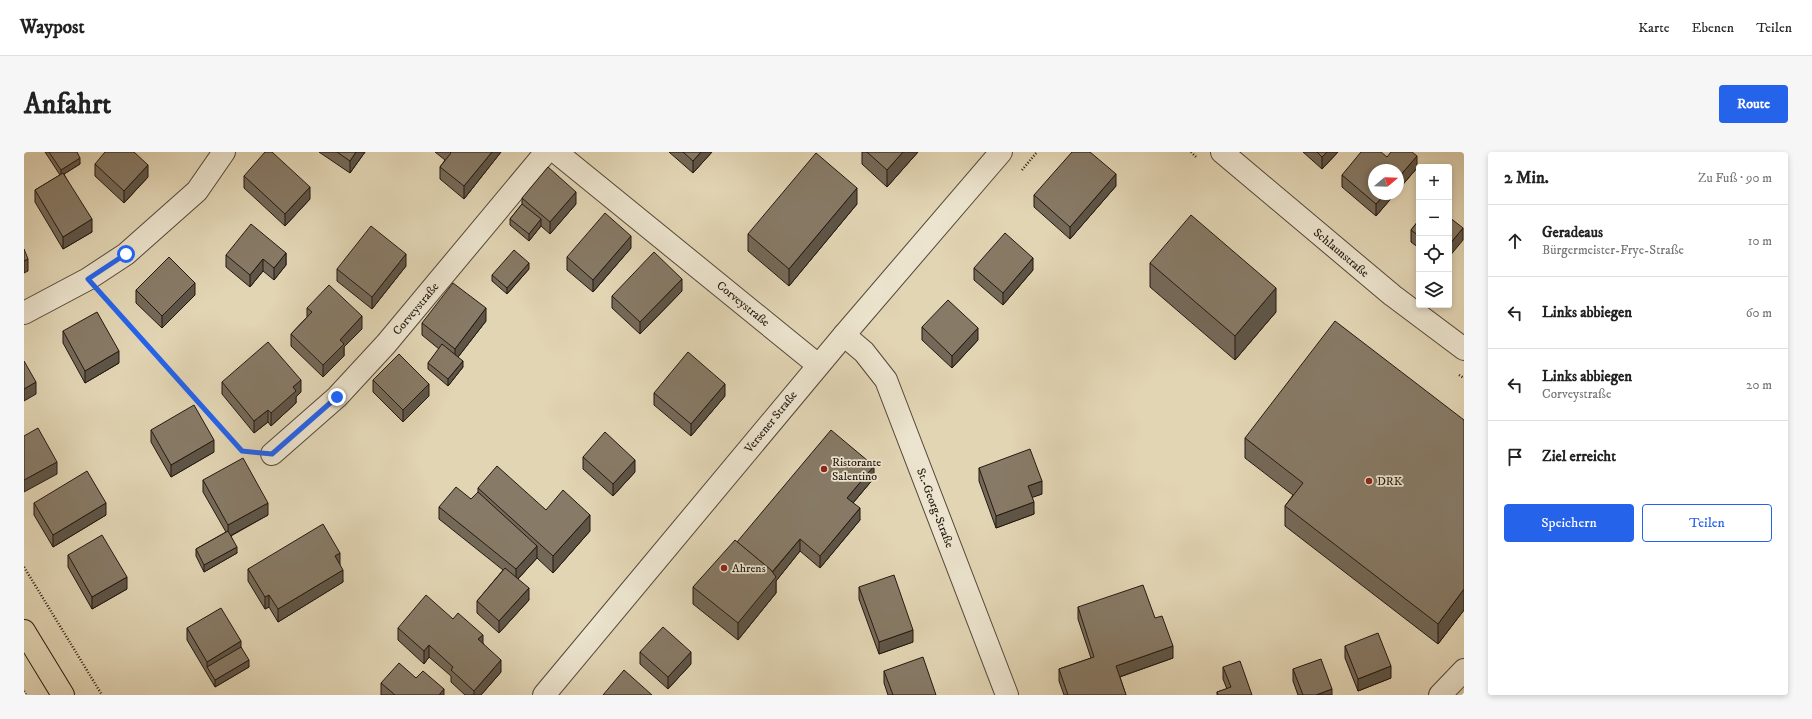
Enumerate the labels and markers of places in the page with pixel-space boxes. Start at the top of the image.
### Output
place label: Ristorante Salentino [832,455,881,484]
marker: Ristorante Salentino [819,464,829,474]
place label: DRK [1377,474,1403,489]
marker: DRK [1364,476,1374,486]
place label: Ahrens [732,561,766,576]
marker: Ahrens [719,563,729,573]

